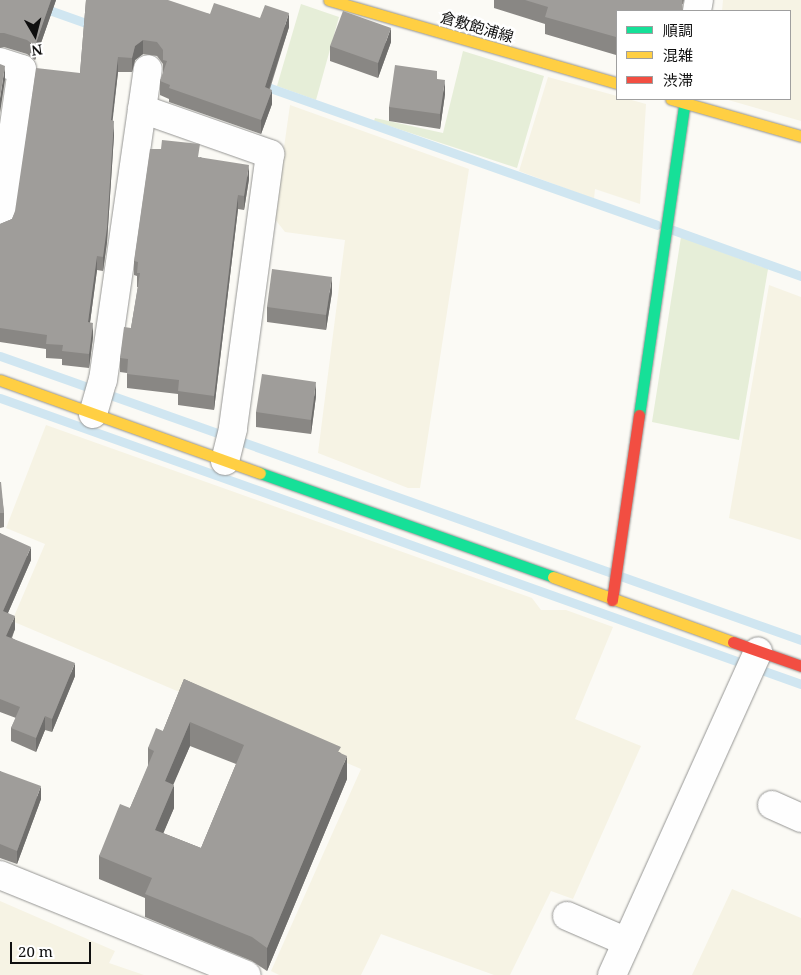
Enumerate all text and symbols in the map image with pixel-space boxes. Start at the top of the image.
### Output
street label: 倉敷飽浦線 [438,8,516,46]
north arrow [10,10,60,60]
legend [616,10,791,100]
text: 順調 [663,20,693,40]
text: N [30,40,44,61]
text: 混雑 [663,45,693,65]
text: 渋滞 [663,70,693,90]
scale bar [12,932,94,964]
text: 20 m [18,941,53,961]

